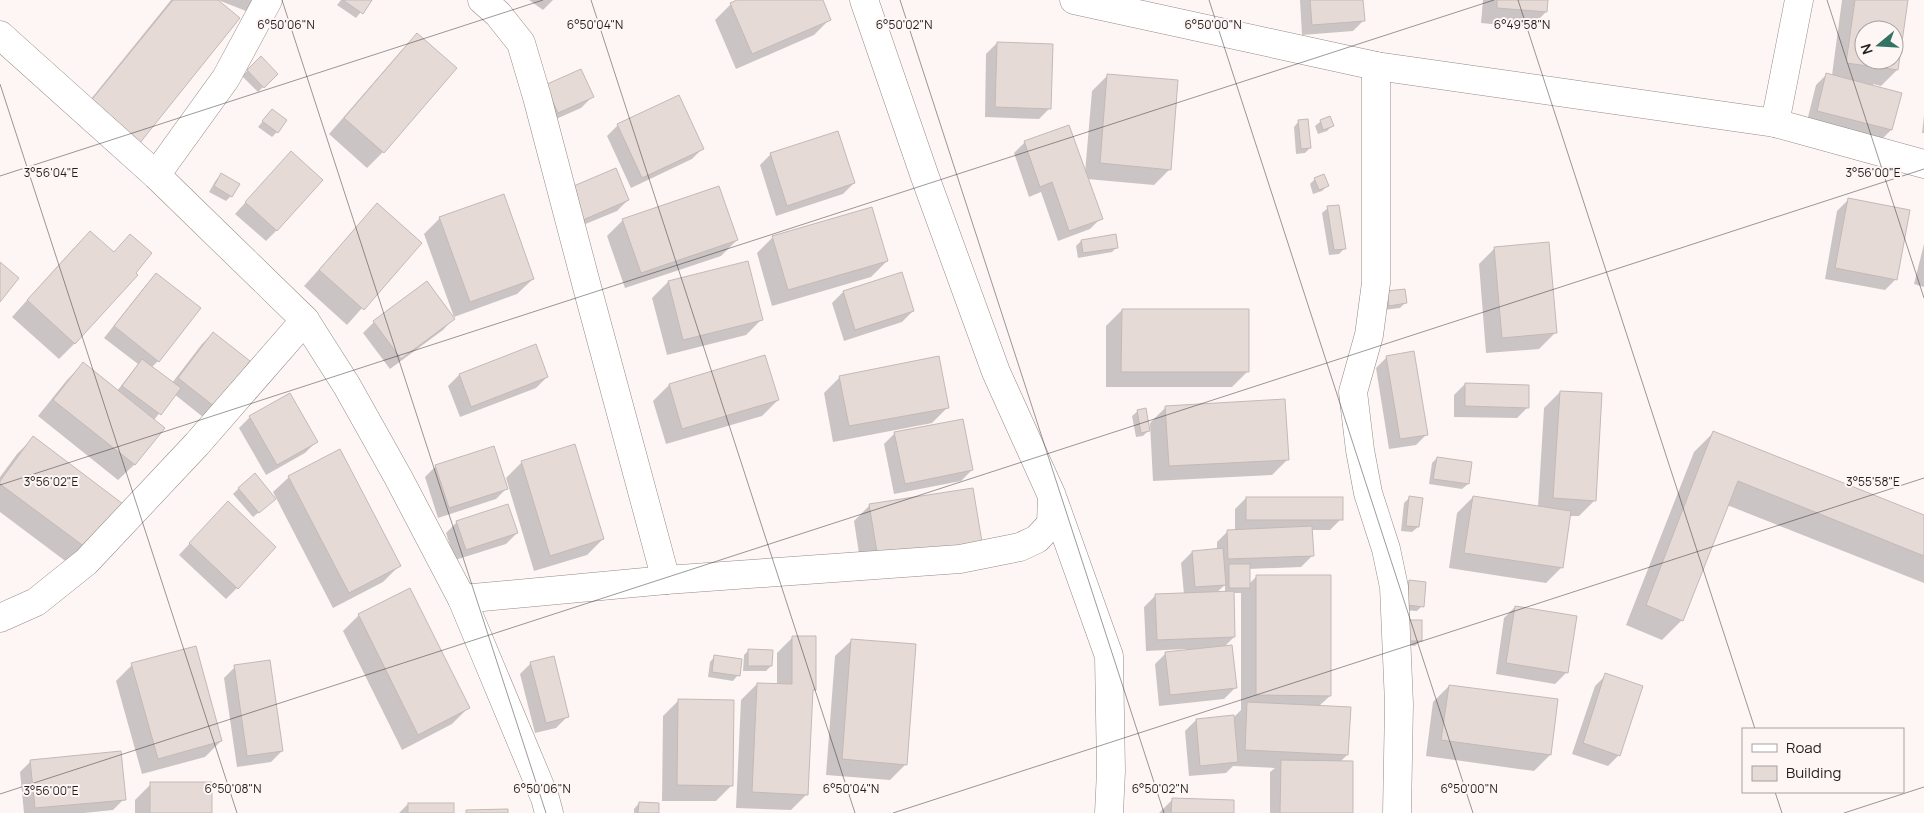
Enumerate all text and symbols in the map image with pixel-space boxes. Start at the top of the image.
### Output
text: 6°50'06"N [257,16,315,33]
text: 6°50'04"N [567,16,623,33]
text: 6°50'02"N [876,16,932,33]
text: 6°50'00"N [1184,16,1242,33]
text: 6°49'58"N [1494,16,1550,33]
north arrow [1854,20,1904,70]
text: N [1856,41,1877,57]
text: 3°56'04"E [24,164,78,181]
text: 3°56'00"E [1845,164,1901,181]
text: 3°56'02"E [24,473,78,490]
text: 3°55'58"E [1846,473,1900,490]
legend [1742,728,1904,793]
text: Road [1786,737,1822,758]
text: Building [1786,762,1841,783]
text: 6°50'08"N [205,780,261,797]
text: 6°50'06"N [513,780,571,797]
text: 6°50'04"N [823,780,879,797]
text: 6°50'02"N [1132,780,1188,797]
text: 6°50'00"N [1440,780,1498,797]
text: 3°56'00"E [23,782,79,799]

